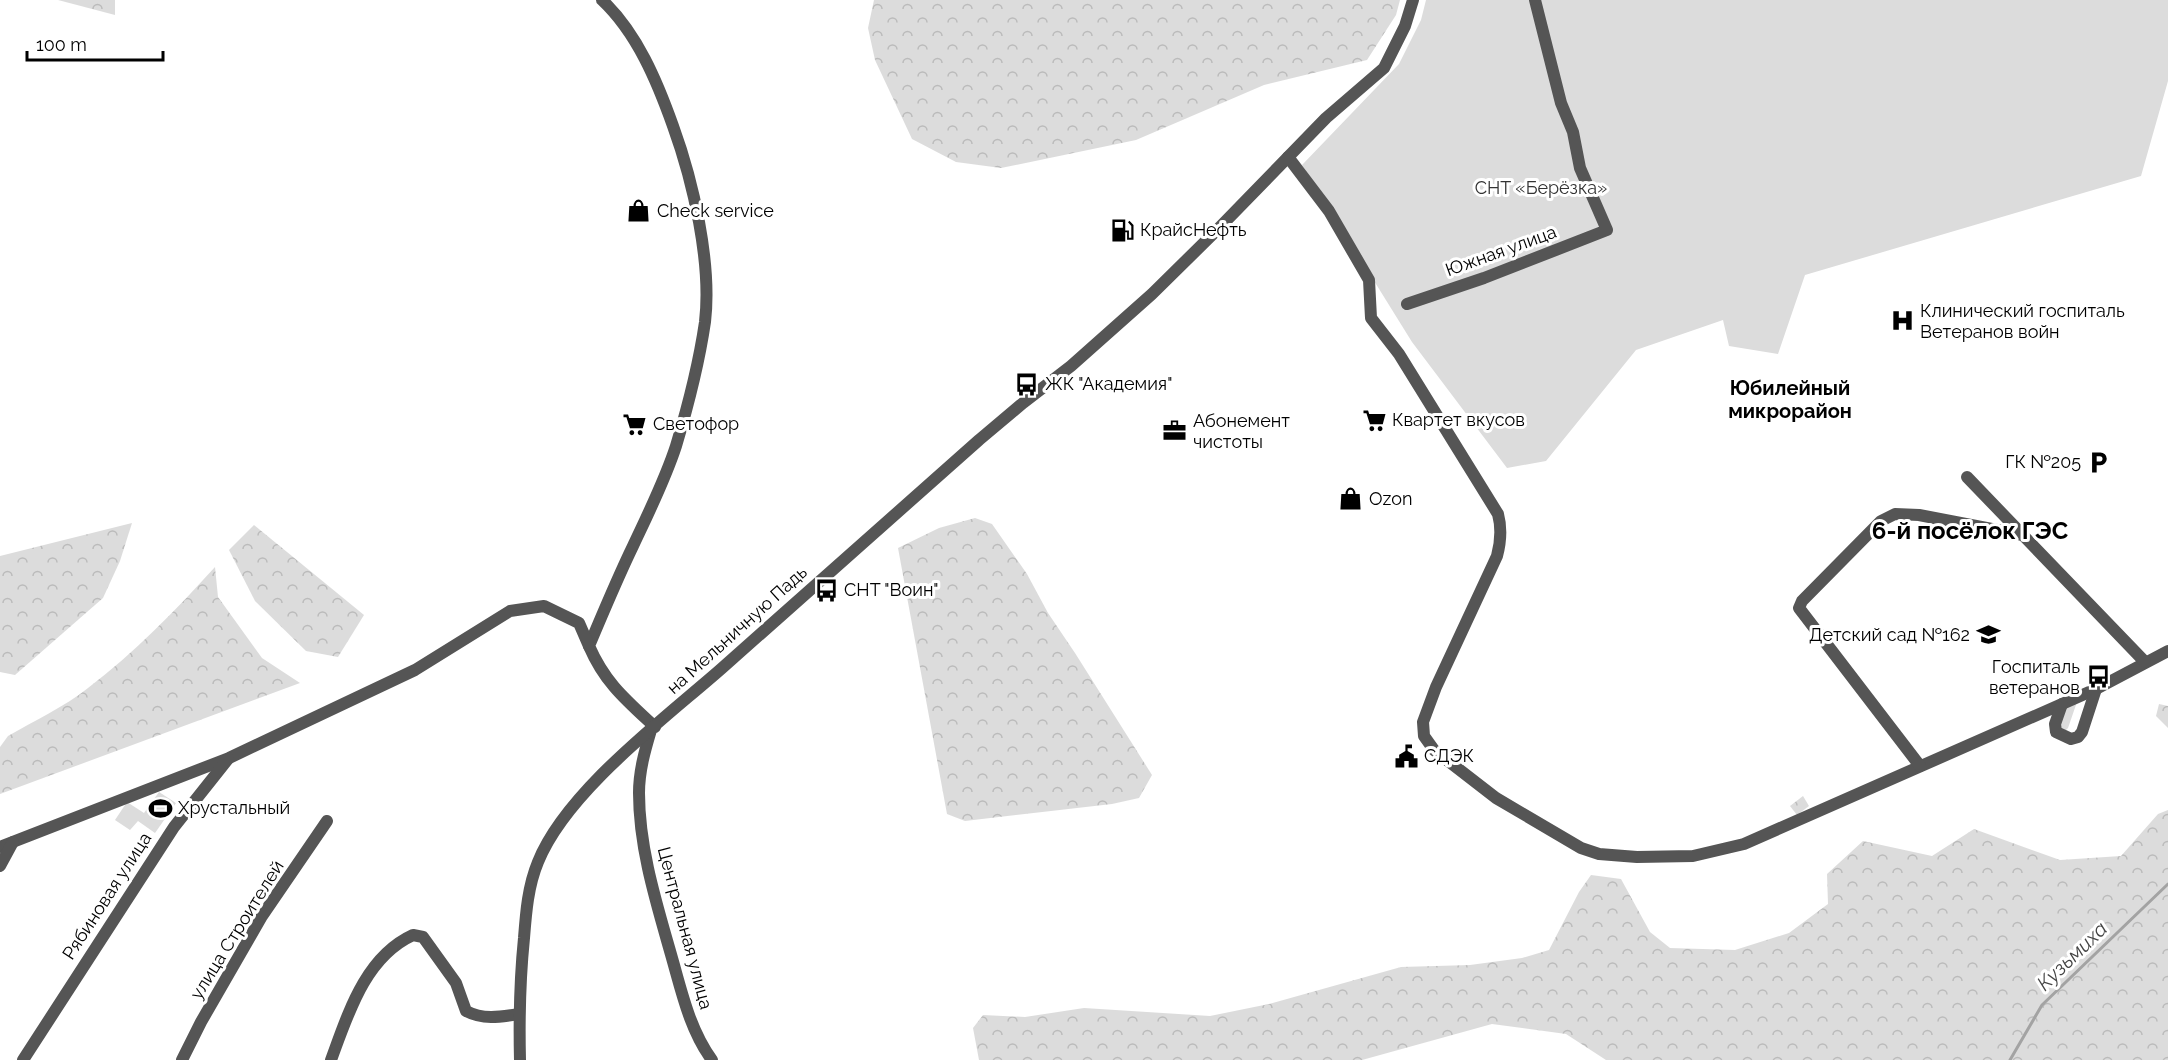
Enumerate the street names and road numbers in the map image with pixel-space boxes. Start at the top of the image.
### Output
street label: Южная улица [1443,221,1559,280]
street label: на Мельничную Падь [662,561,811,698]
street label: Рябиновая улица [58,828,155,963]
street label: Центральная улица [654,844,717,1011]
street label: улица Строителей [185,856,288,1003]

